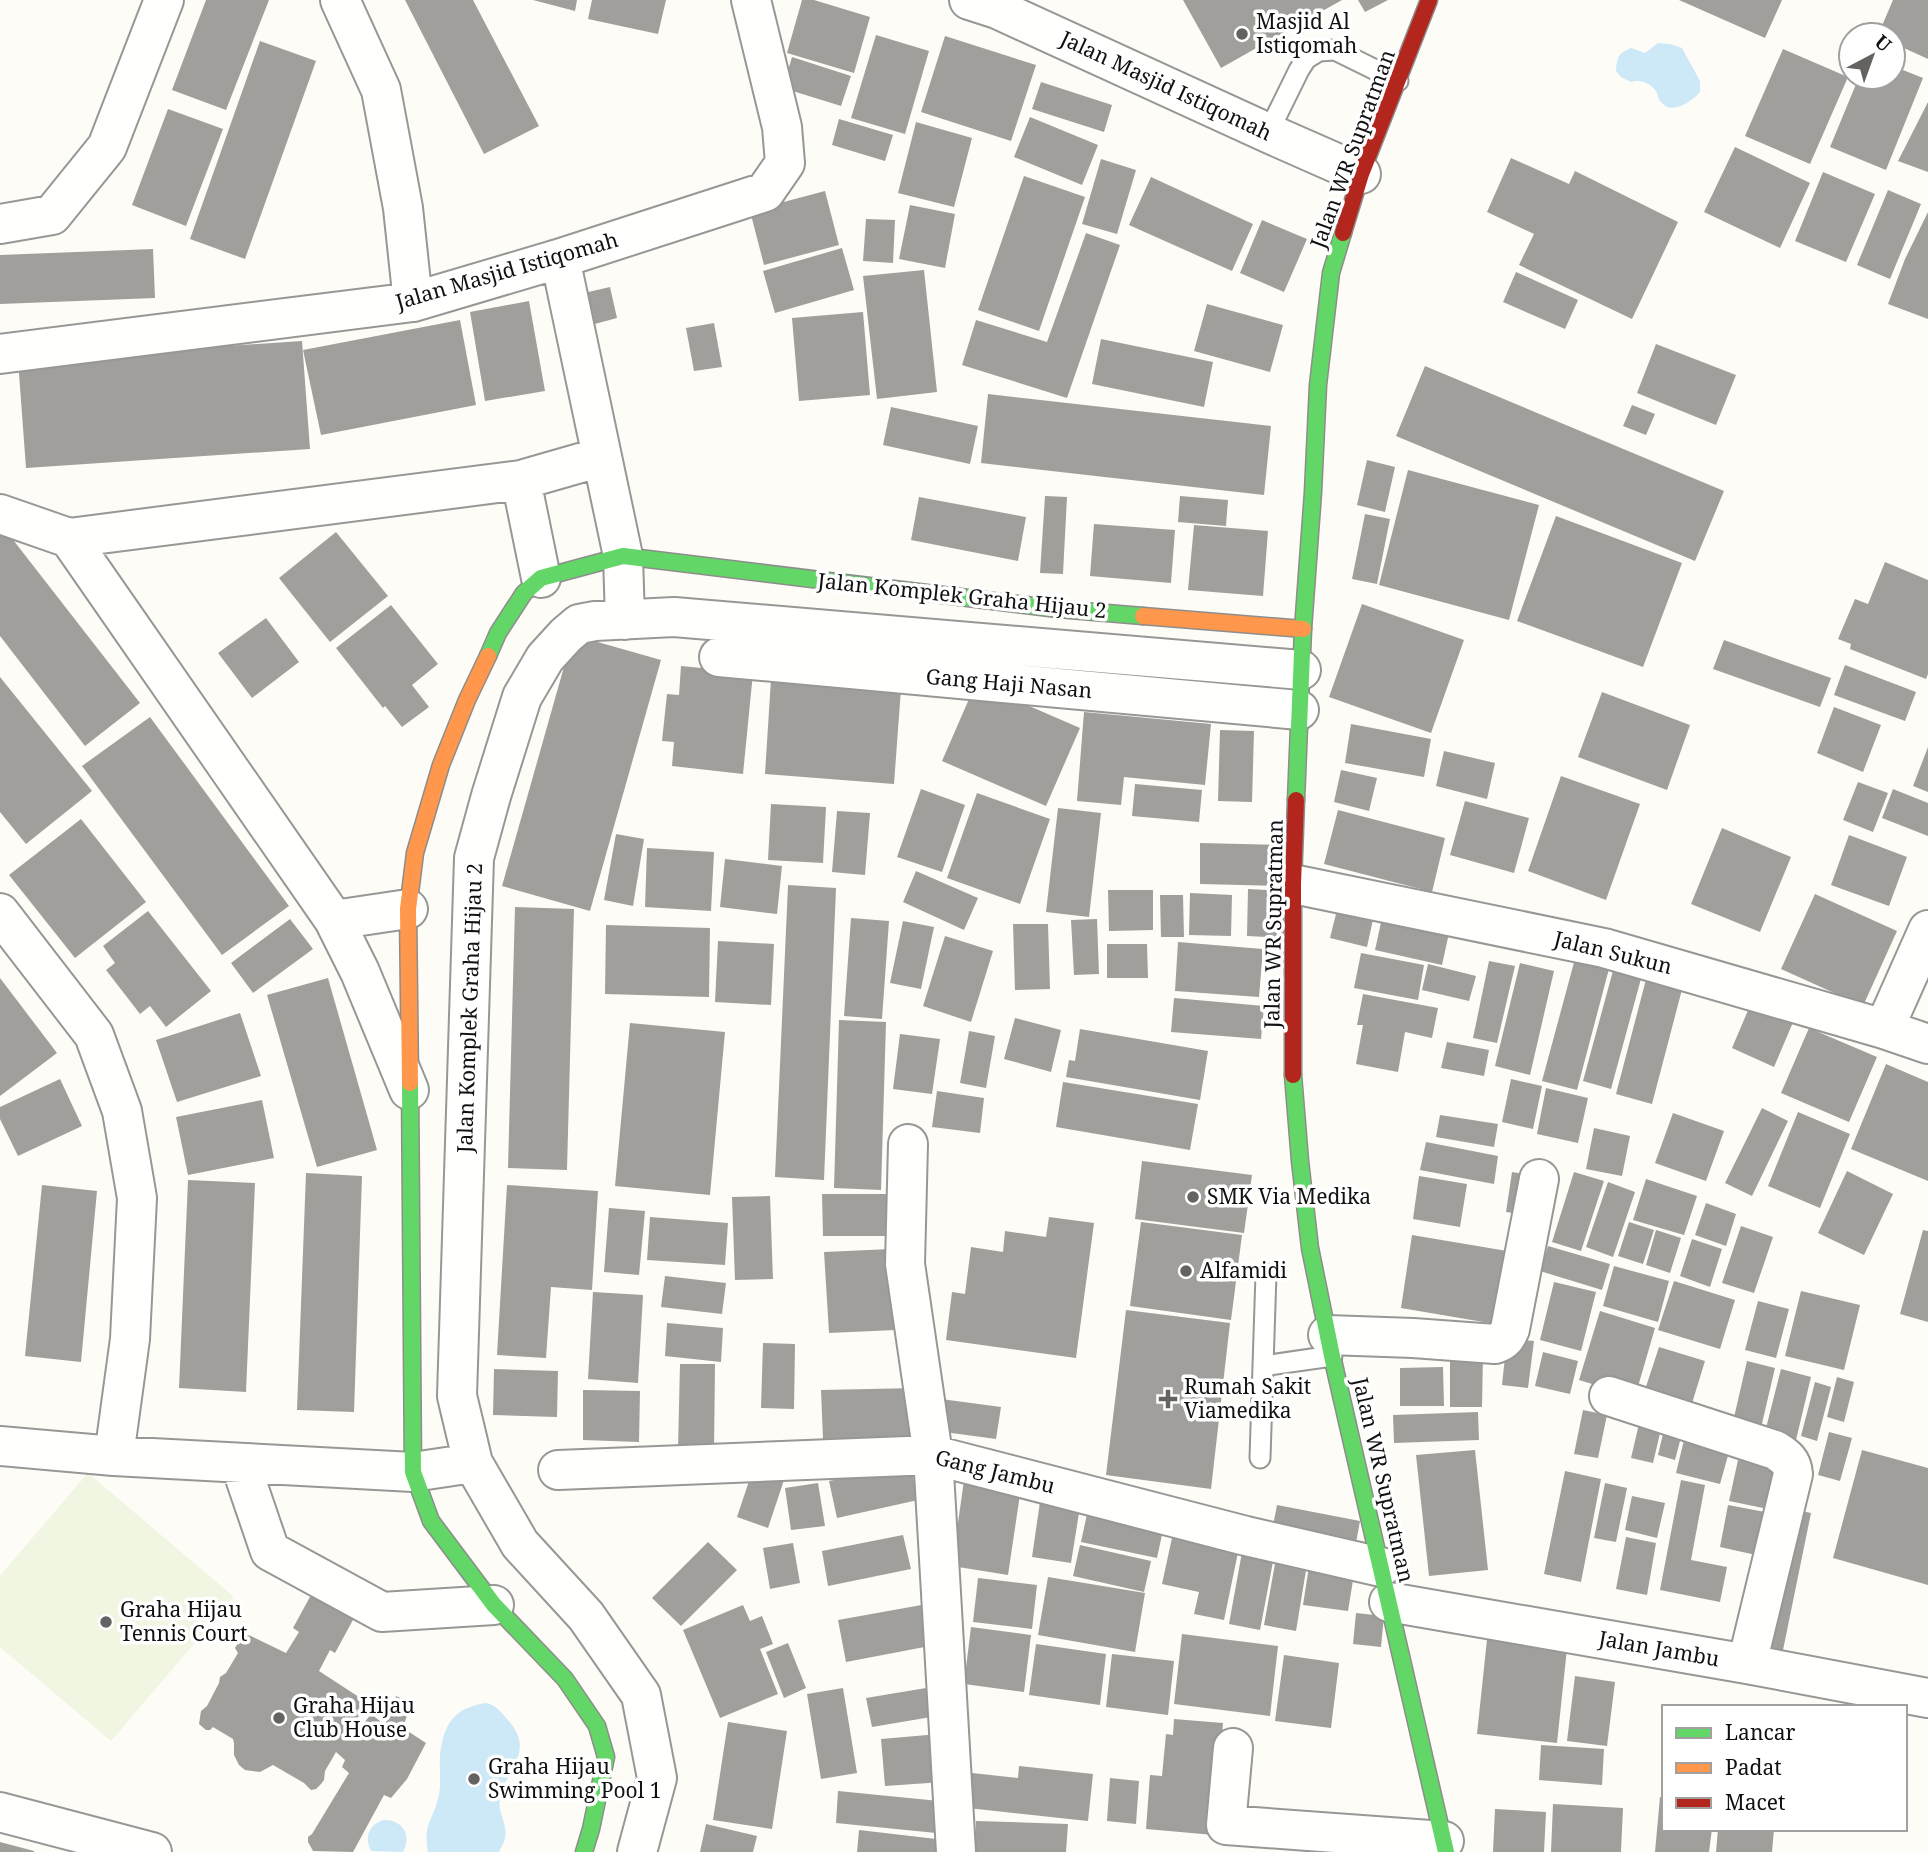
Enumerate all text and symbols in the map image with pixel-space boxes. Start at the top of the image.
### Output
place label: Masjid Al Istiqomah [1256,7,1357,59]
north arrow [1837,21,1907,91]
street label: Jalan Masjid Istiqomah [1055,23,1277,146]
marker: Masjid Al Istiqomah [1234,26,1250,42]
text: U [1869,29,1897,58]
street label: Jalan WR Supratman [1303,45,1401,253]
street label: Jalan Masjid Istiqomah [391,225,621,316]
street label: Jalan Komplek Graha Hijau 2 [815,566,1108,624]
street label: Gang Haji Nasan [925,662,1093,704]
street label: Jalan WR Supratman [1257,819,1289,1030]
street label: Jalan Komplek Graha Hijau 2 [450,862,488,1154]
street label: Jalan Sukun [1550,924,1675,980]
place label: SMK Via Medika [1207,1182,1371,1210]
marker: SMK Via Medika [1185,1189,1201,1205]
place label: Alfamidi [1200,1256,1287,1284]
marker: Alfamidi [1178,1263,1194,1279]
place label: Rumah Sakit Viamedika [1184,1372,1311,1424]
street label: Jalan WR Supratman [1347,1374,1421,1585]
marker: Rumah Sakit Viamedika [1158,1389,1178,1409]
street label: Gang Jambu [932,1443,1058,1499]
place label: Graha Hijau Tennis Court [120,1595,247,1647]
marker: Graha Hijau Tennis Court [98,1614,114,1630]
street label: Jalan Jambu [1596,1623,1722,1672]
place label: Graha Hijau Club House [293,1691,415,1743]
legend [1662,1705,1907,1831]
marker: Graha Hijau Club House [271,1710,287,1726]
text: Lancar [1725,1718,1796,1746]
place label: Graha Hijau Swimming Pool 1 [488,1752,661,1804]
text: Padat [1725,1753,1782,1781]
marker: Graha Hijau Swimming Pool 1 [466,1771,482,1787]
text: Macet [1725,1788,1785,1816]

